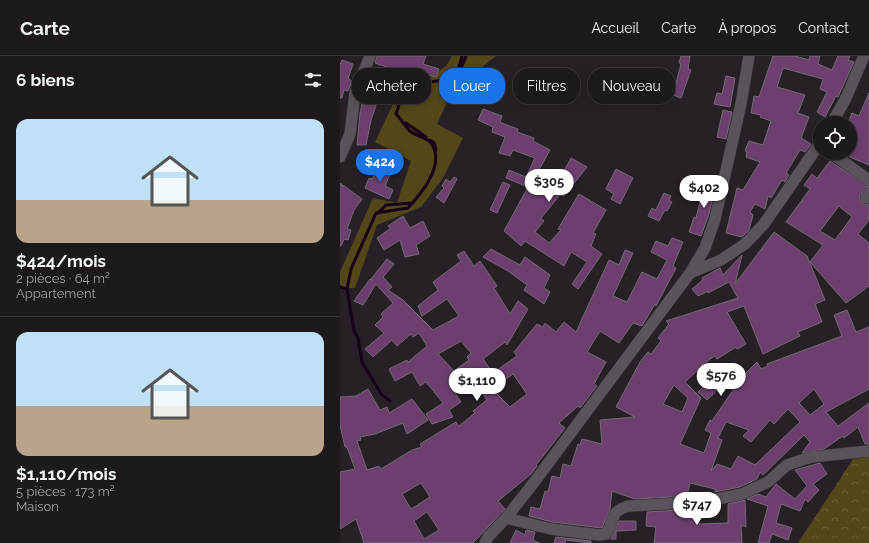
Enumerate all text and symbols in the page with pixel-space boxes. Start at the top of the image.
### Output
text: Carte [20,17,70,39]
text: Accueil [591,20,639,36]
text: Carte [661,20,696,36]
text: À propos [718,20,776,36]
text: Contact [798,20,849,36]
chip: Acheter [352,68,431,104]
chip: Louer [439,68,505,104]
chip: Filtres [513,68,580,104]
chip: Nouveau [588,68,675,104]
icon: filters [302,69,324,91]
text: 6 biens [16,70,74,90]
map controls [813,116,857,160]
button: locate [813,116,857,160]
icon: home [134,145,206,217]
pin: $424 [356,149,404,183]
text: $424 [365,154,395,169]
pin: $305 [525,169,573,203]
text: $305 [534,174,564,189]
pin: $402 [680,175,728,209]
text: $402 [689,180,719,195]
text: $424/mois [16,251,106,271]
text: 2 pièces · 64 m² [16,271,110,286]
text: Appartement [16,286,96,301]
icon: home [134,358,206,430]
pin: $576 [697,363,745,397]
pin: $1,110 [444,368,510,402]
text: $576 [706,368,736,383]
text: $1,110 [458,373,496,388]
text: $1,110/mois [16,464,116,484]
text: 5 pièces · 173 m² [16,484,115,499]
pin: $747 [673,492,721,526]
text: $747 [682,497,712,512]
text: Maison [16,499,59,514]

